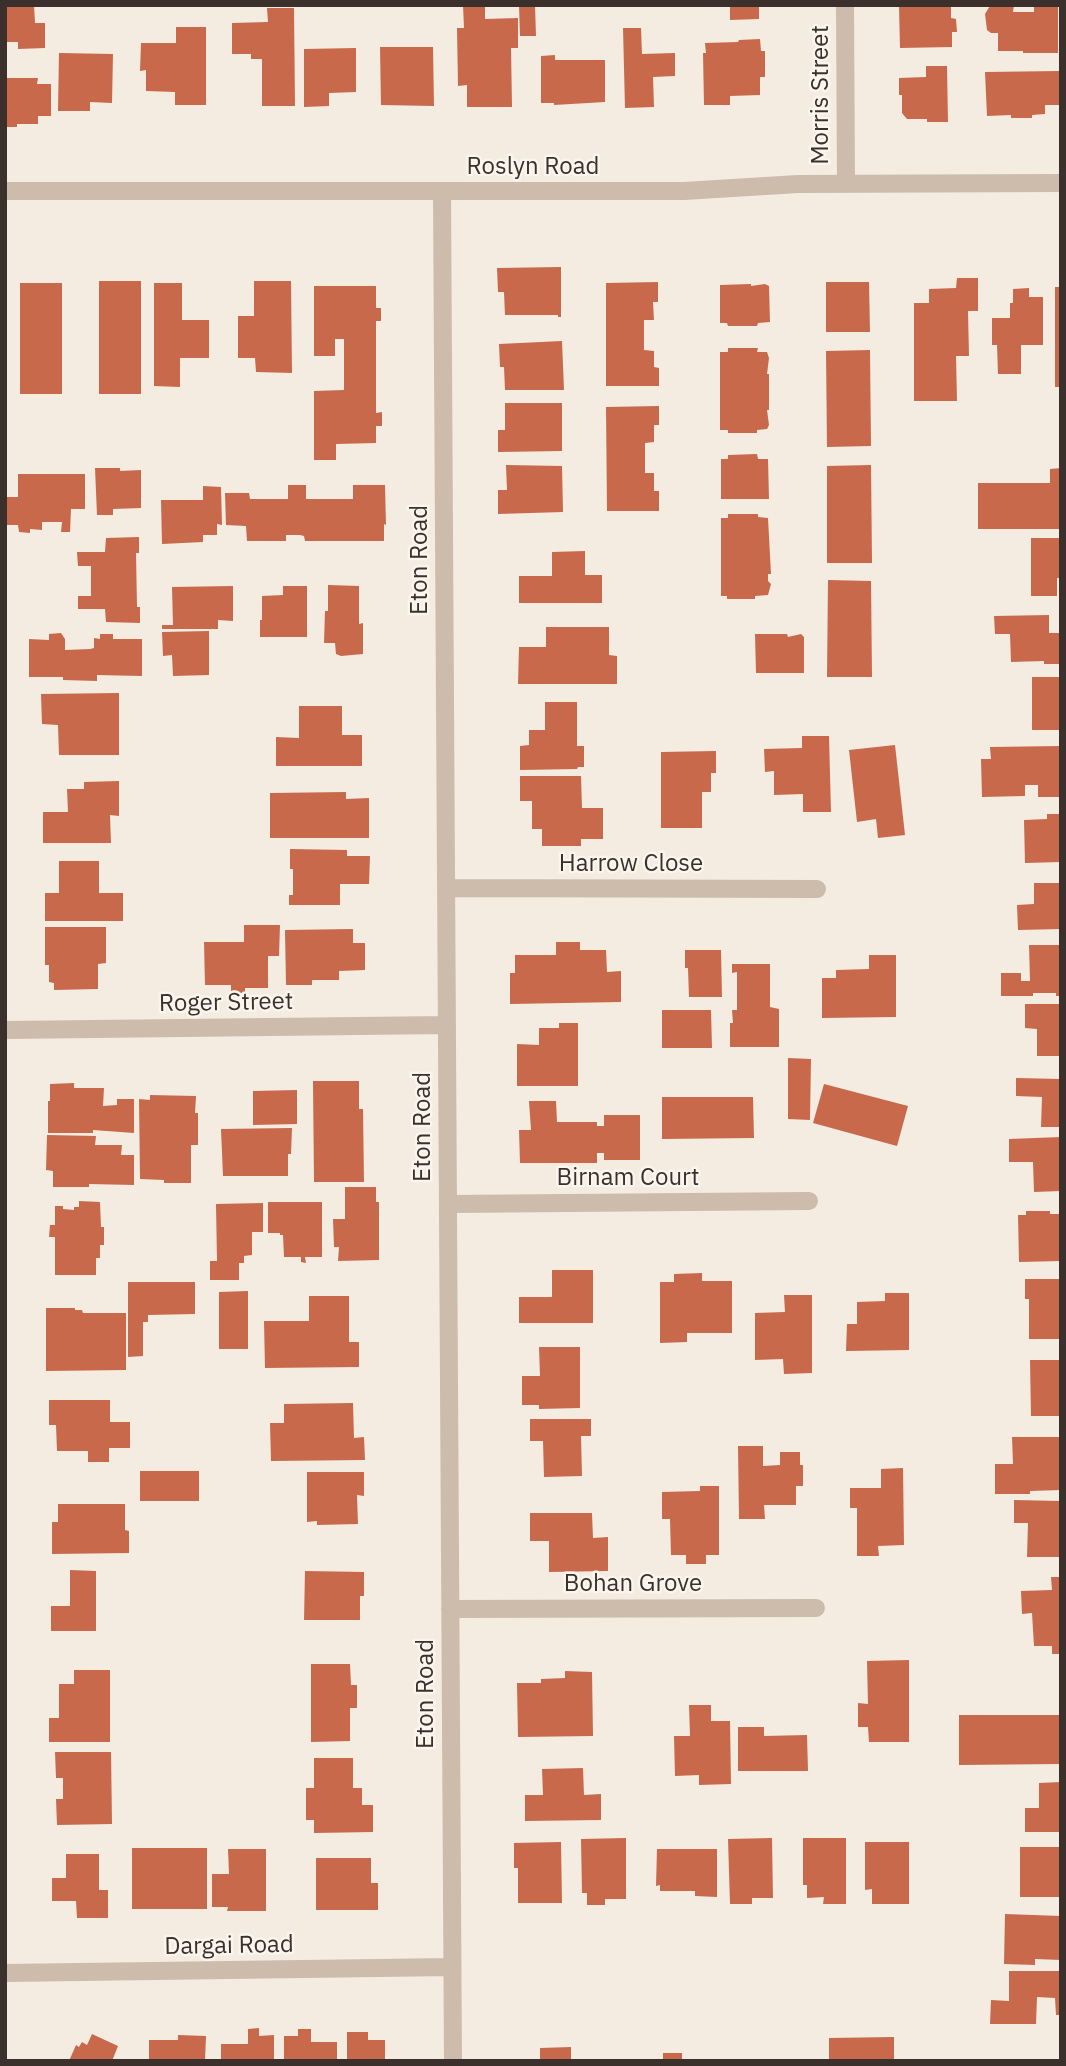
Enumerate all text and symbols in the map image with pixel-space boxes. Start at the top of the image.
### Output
street label: Morris Street [807,25,835,165]
street label: Roslyn Road [467,153,599,181]
street label: Eton Road [406,505,434,615]
street label: Harrow Close [559,850,703,878]
street label: Roger Street [159,987,293,1019]
street label: Eton Road [409,1072,437,1182]
street label: Birnam Court [557,1164,699,1192]
street label: Bohan Grove [564,1570,702,1598]
street label: Eton Road [412,1639,440,1749]
street label: Dargai Road [164,1930,294,1962]

